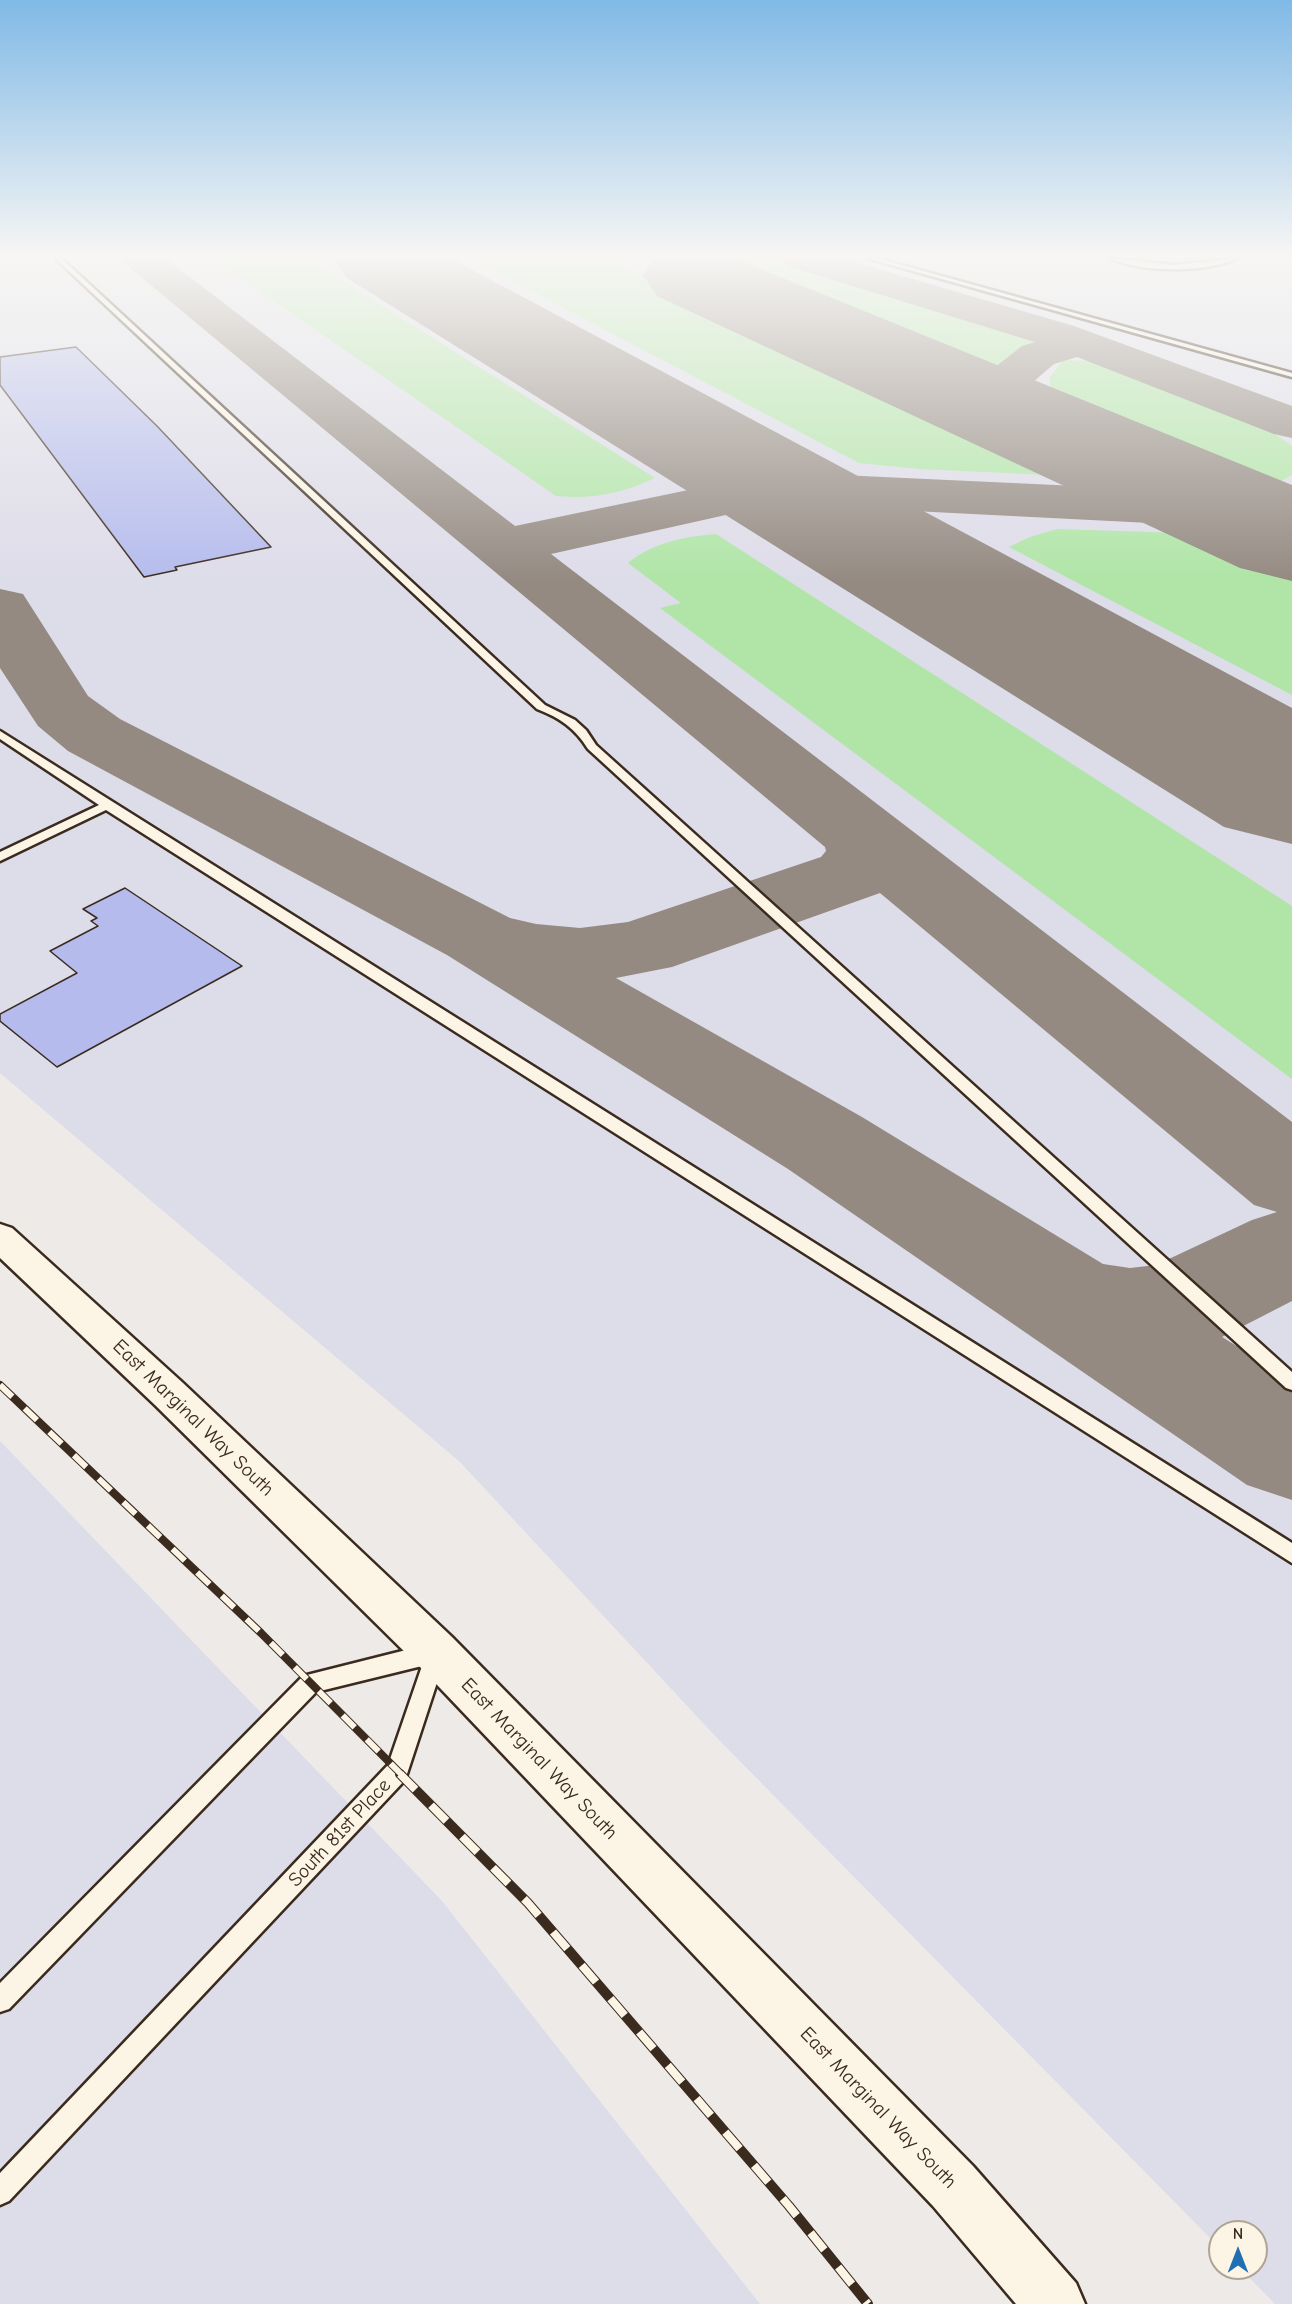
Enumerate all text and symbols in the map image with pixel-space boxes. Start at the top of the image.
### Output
street label: East Marginal Way South [107,1335,279,1501]
street label: East Marginal Way South [456,1673,622,1845]
street label: South 81st Place [284,1774,396,1892]
street label: East Marginal Way South [795,2022,961,2194]
north arrow [1208,2220,1268,2280]
text: N [1233,2225,1243,2243]

